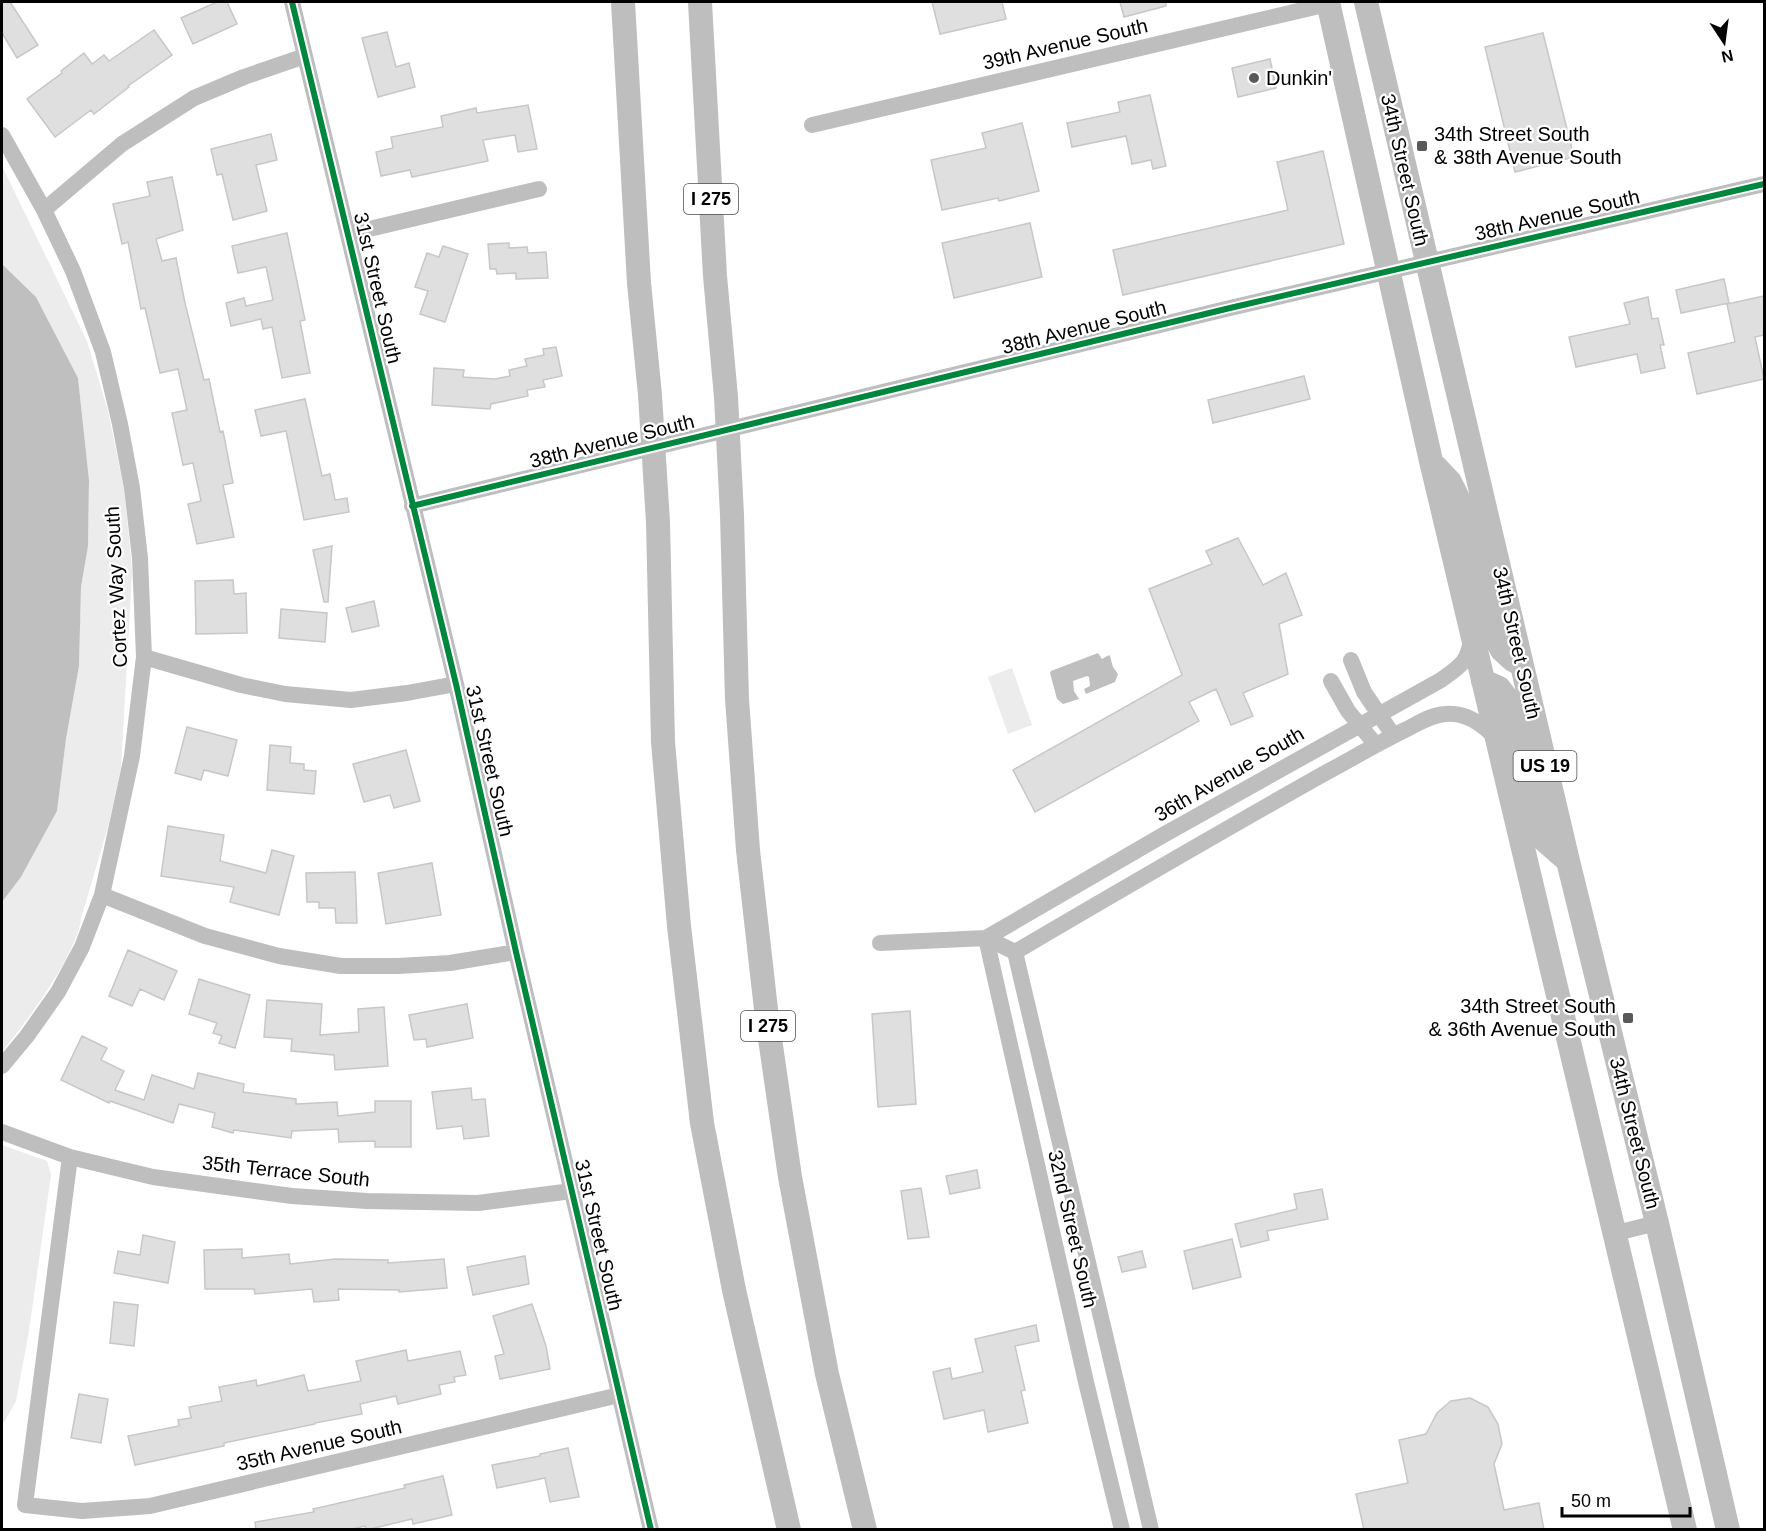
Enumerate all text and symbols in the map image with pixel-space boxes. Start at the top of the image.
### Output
north arrow [1694,12,1754,72]
street label: 39th Avenue South [980,14,1150,74]
text: N [1720,47,1735,66]
place label: Dunkin' [1266,67,1332,89]
marker: Dunkin' [1247,71,1261,85]
street label: 34th Street South [1377,92,1433,248]
place label: 34th Street South & 38th Avenue South [1434,123,1622,168]
marker: 34th Street South & 38th Avenue South [1415,139,1429,153]
road number: I 275 [684,184,738,214]
street label: 38th Avenue South [1472,185,1642,245]
street label: 31st Street South [350,210,406,366]
street label: 38th Avenue South [1000,296,1168,358]
street label: 38th Avenue South [528,410,696,472]
street label: Cortez Way South [101,506,131,668]
street label: 34th Street South [1489,565,1545,721]
street label: 31st Street South [462,683,518,839]
street label: 36th Avenue South [1150,722,1308,826]
road number: US 19 [1514,751,1576,781]
place label: 34th Street South & 36th Avenue South [1428,995,1616,1040]
road number: I 275 [741,1011,795,1041]
marker: 34th Street South & 36th Avenue South [1621,1011,1635,1025]
street label: 34th Street South [1605,1055,1665,1211]
street label: 32nd Street South [1044,1148,1102,1310]
street label: 35th Terrace South [201,1151,371,1191]
street label: 31st Street South [571,1157,627,1313]
street label: 35th Avenue South [234,1415,404,1475]
scale bar [1562,1480,1690,1518]
text: 50 m [1571,1491,1611,1511]

